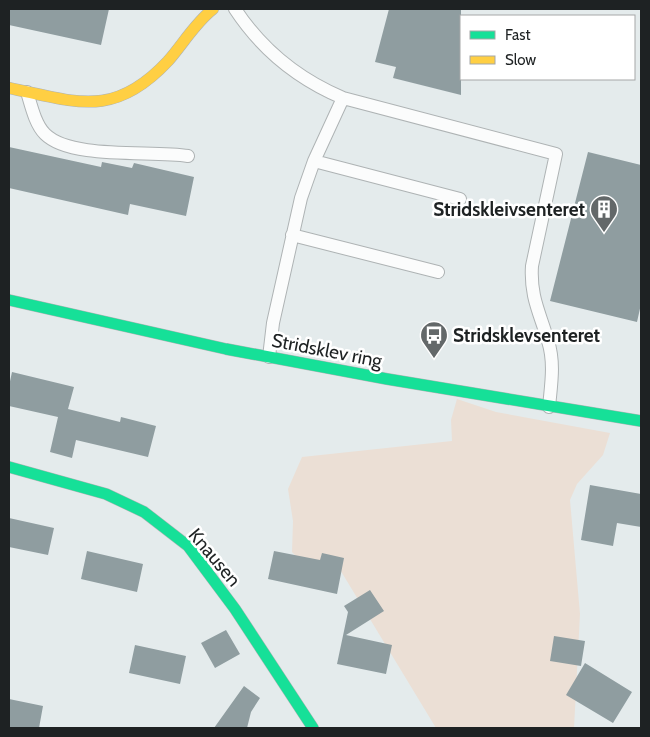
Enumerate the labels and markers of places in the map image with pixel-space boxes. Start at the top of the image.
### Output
building icon: Stridskleivsenteret [589,194,619,233]
place label: Stridskleivsenteret [433,198,585,221]
bus stop icon: Stridsklevsenteret [419,320,449,359]
place label: Stridsklevsenteret [453,324,601,347]

